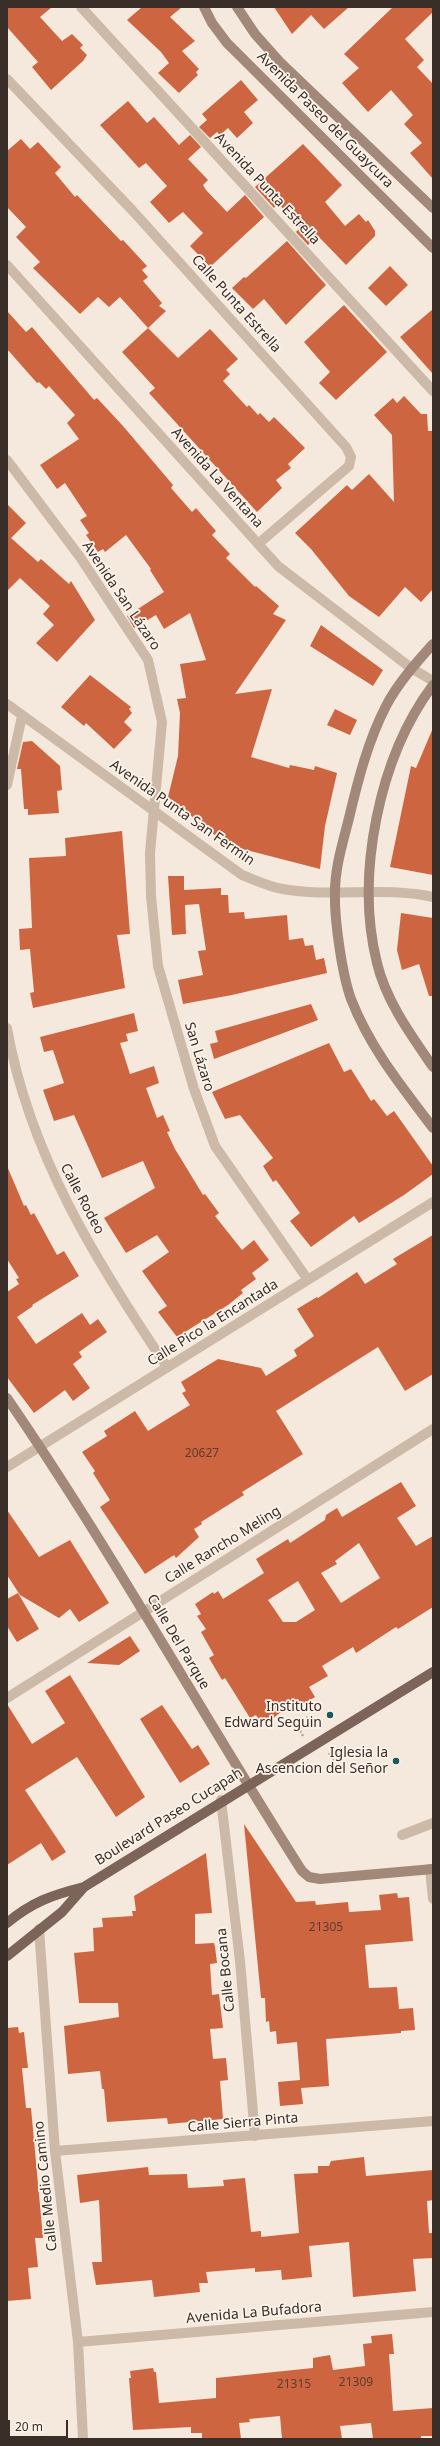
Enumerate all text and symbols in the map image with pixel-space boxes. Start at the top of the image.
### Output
street label: Avenida Paseo del Guaycura [253,48,397,192]
street label: Avenida Punta Estrella [211,130,323,248]
street label: Calle Punta Estrella [188,252,284,356]
street label: Avenida La Ventana [168,424,266,532]
street label: Avenida San Lázaro [78,538,164,654]
street label: Avenida Punta San Fermin [106,757,258,869]
street label: San Lázaro [181,1020,217,1094]
street label: Calle Rodeo [56,1161,108,1237]
street label: Calle Pico la Encantada [145,1276,281,1370]
house number: 20627 [185,1447,219,1461]
street label: Calle Rancho Meling [162,1503,284,1587]
street label: Calle Del Parque [143,1591,213,1693]
place label: Instituto Edward Seguin [224,1699,322,1732]
marker: Instituto Edward Seguin [325,1710,335,1720]
place label: Iglesia la Ascencion del Señor [256,1745,388,1778]
marker: Iglesia la Ascencion del Señor [391,1756,401,1766]
street label: Boulevard Paseo Cucapah [92,1765,246,1869]
house number: 21305 [309,1921,343,1935]
street label: Calle Bocana [213,1927,239,2013]
street label: Calle Sierra Pinta [187,2110,299,2136]
street label: Calle Medio Camino [31,2120,61,2252]
street label: Avenida La Bufadora [186,2299,322,2327]
house number: 21309 [339,2376,373,2390]
house number: 21315 [277,2378,311,2392]
scale bar [10,2412,70,2438]
text: 20 m [15,2418,43,2435]

